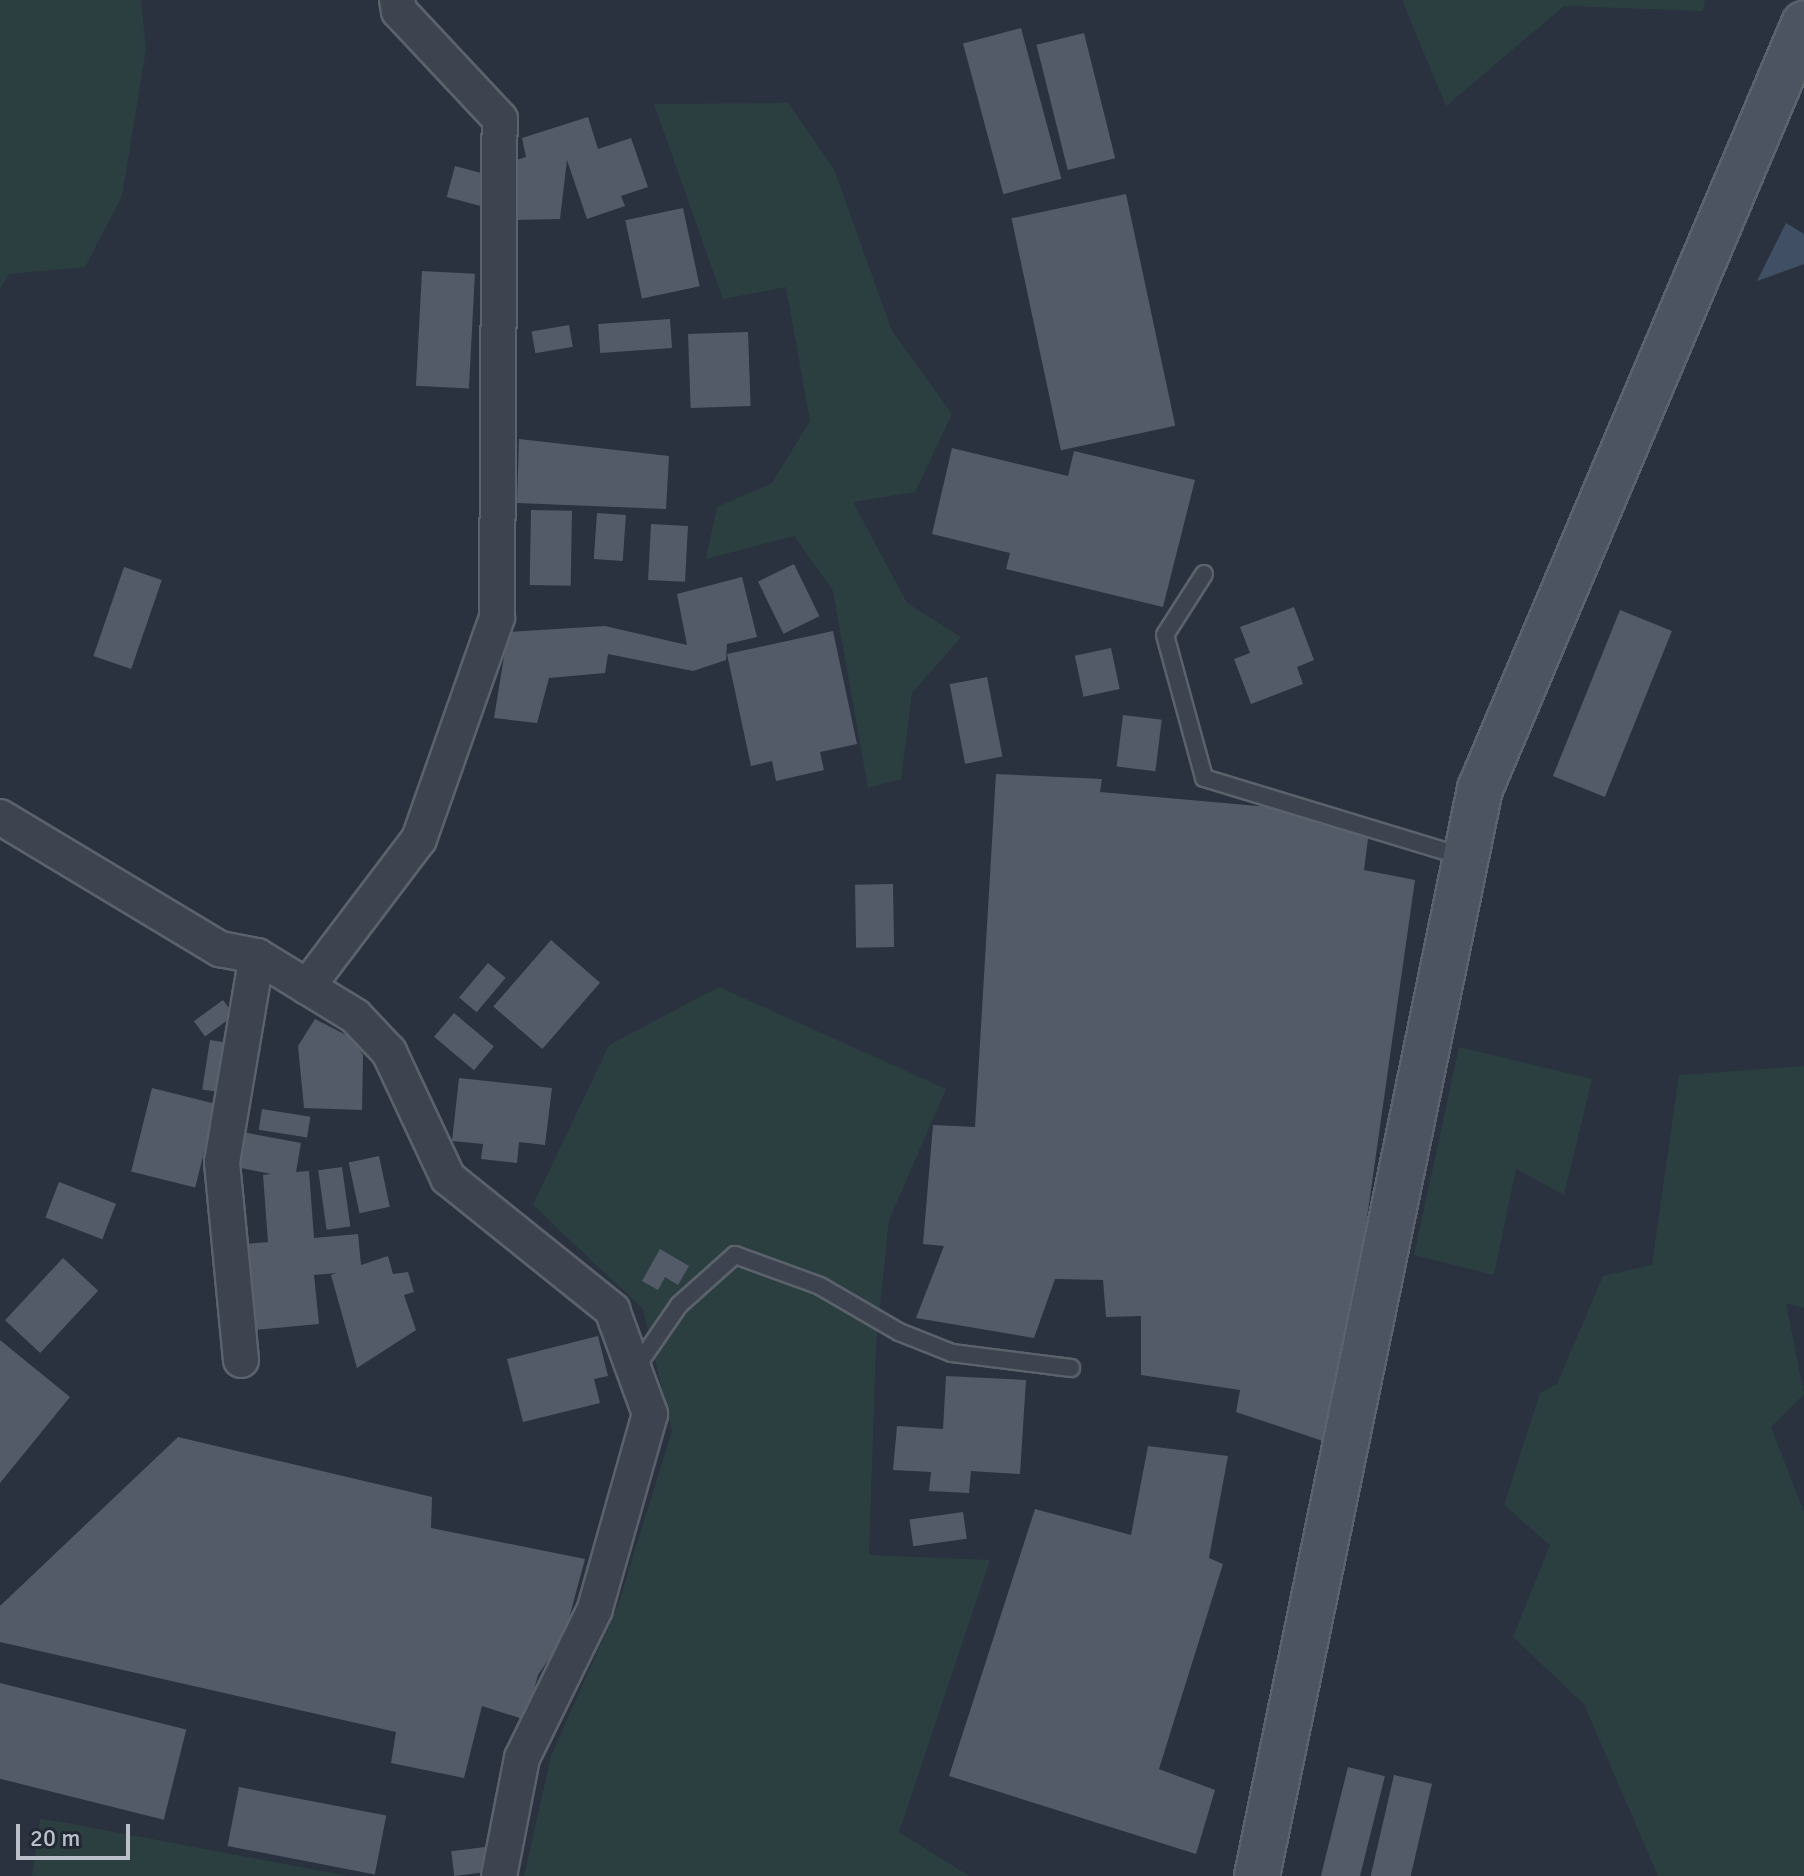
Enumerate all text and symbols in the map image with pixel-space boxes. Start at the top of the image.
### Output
scale bar [20,1808,134,1858]
text: 20 m [30,1823,80,1853]

